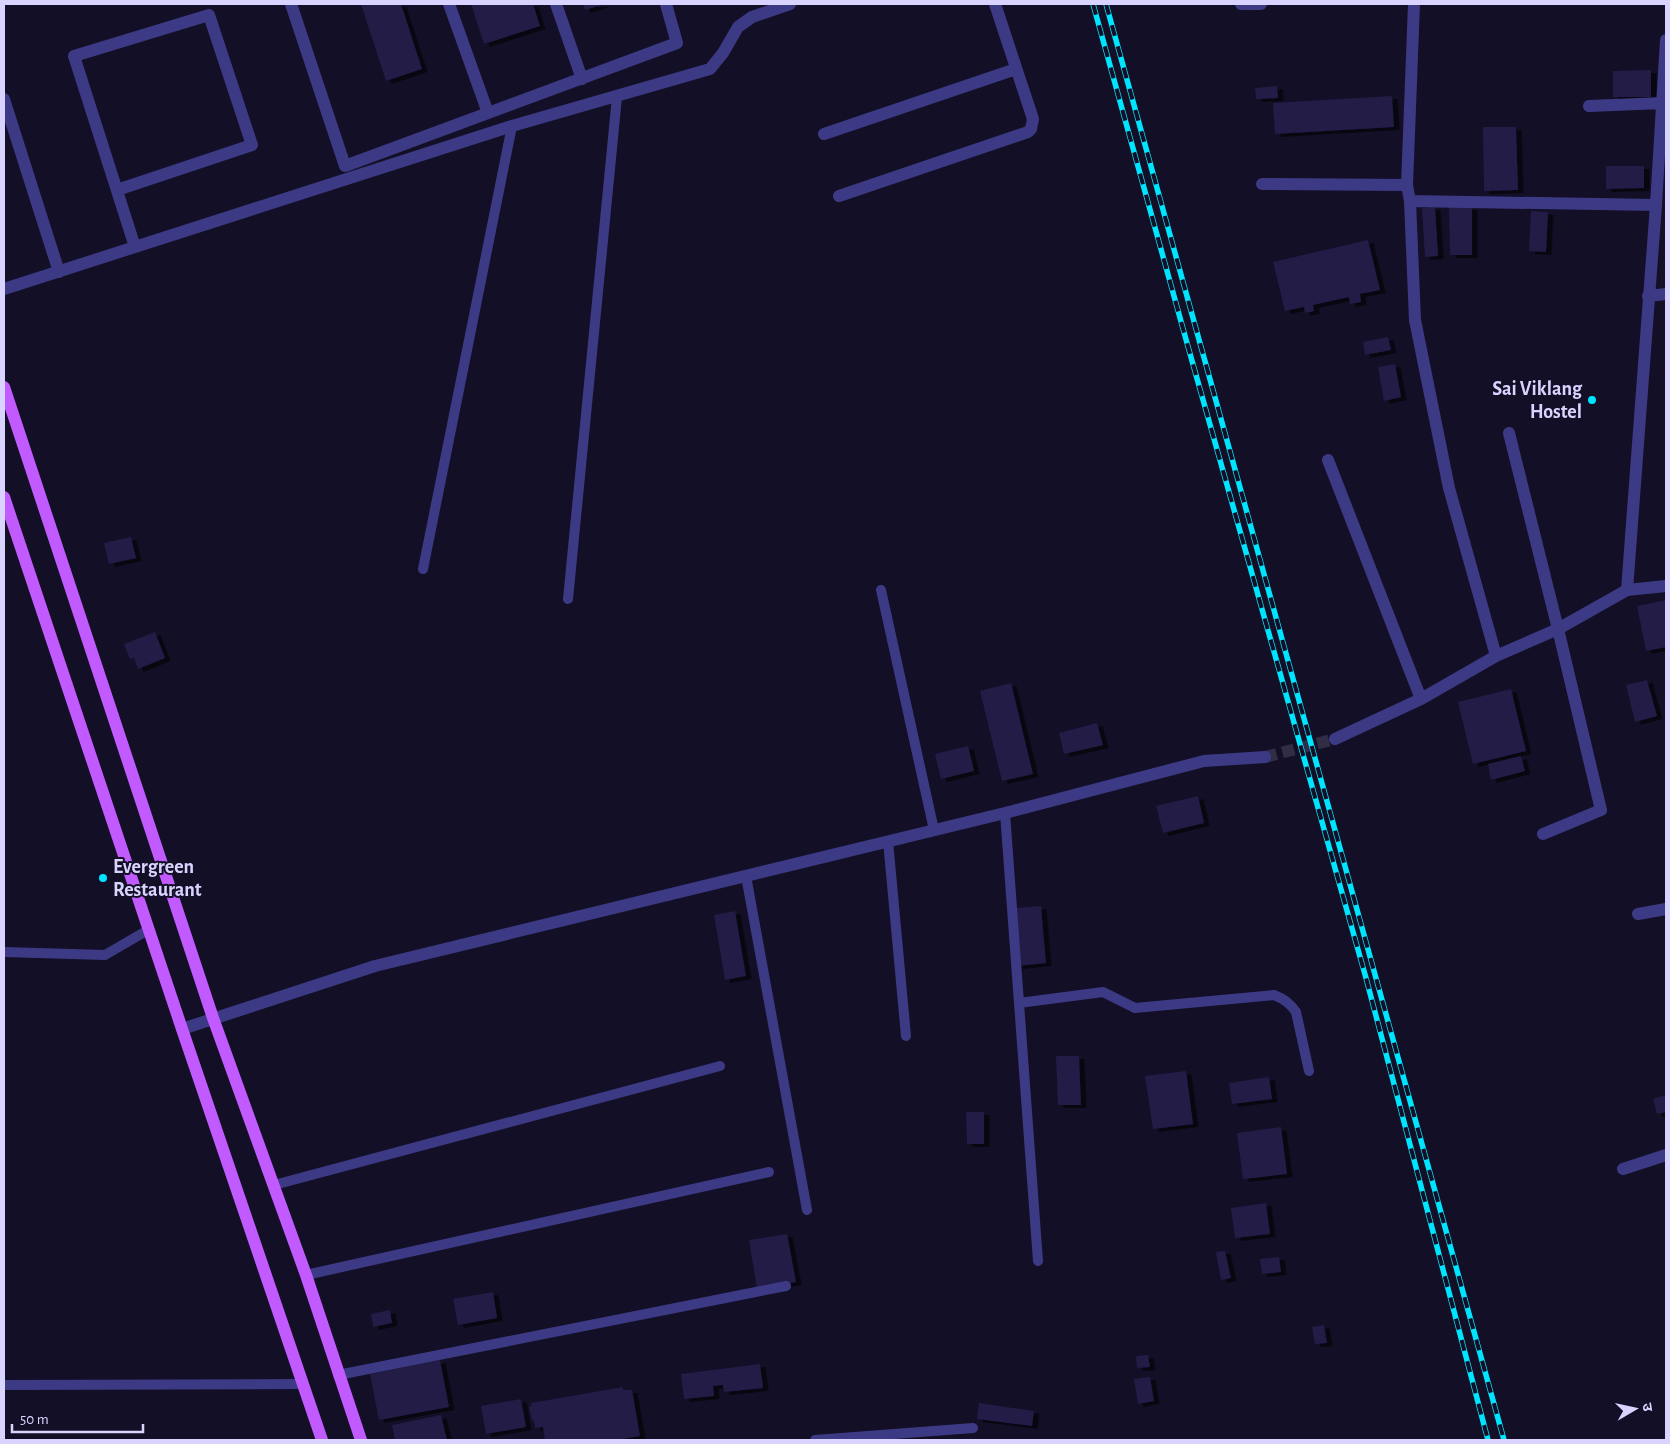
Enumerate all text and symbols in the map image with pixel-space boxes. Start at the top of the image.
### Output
place label: Sai Viklang Hostel [1492,379,1583,422]
marker: Sai Viklang Hostel [1586,394,1598,406]
place label: Evergreen Restaurant [113,857,202,900]
marker: Evergreen Restaurant [97,872,109,884]
north arrow [1610,1384,1660,1434]
scale bar [12,1402,144,1434]
text: उ [1639,1402,1655,1413]
text: 50 m [20,1412,49,1427]

